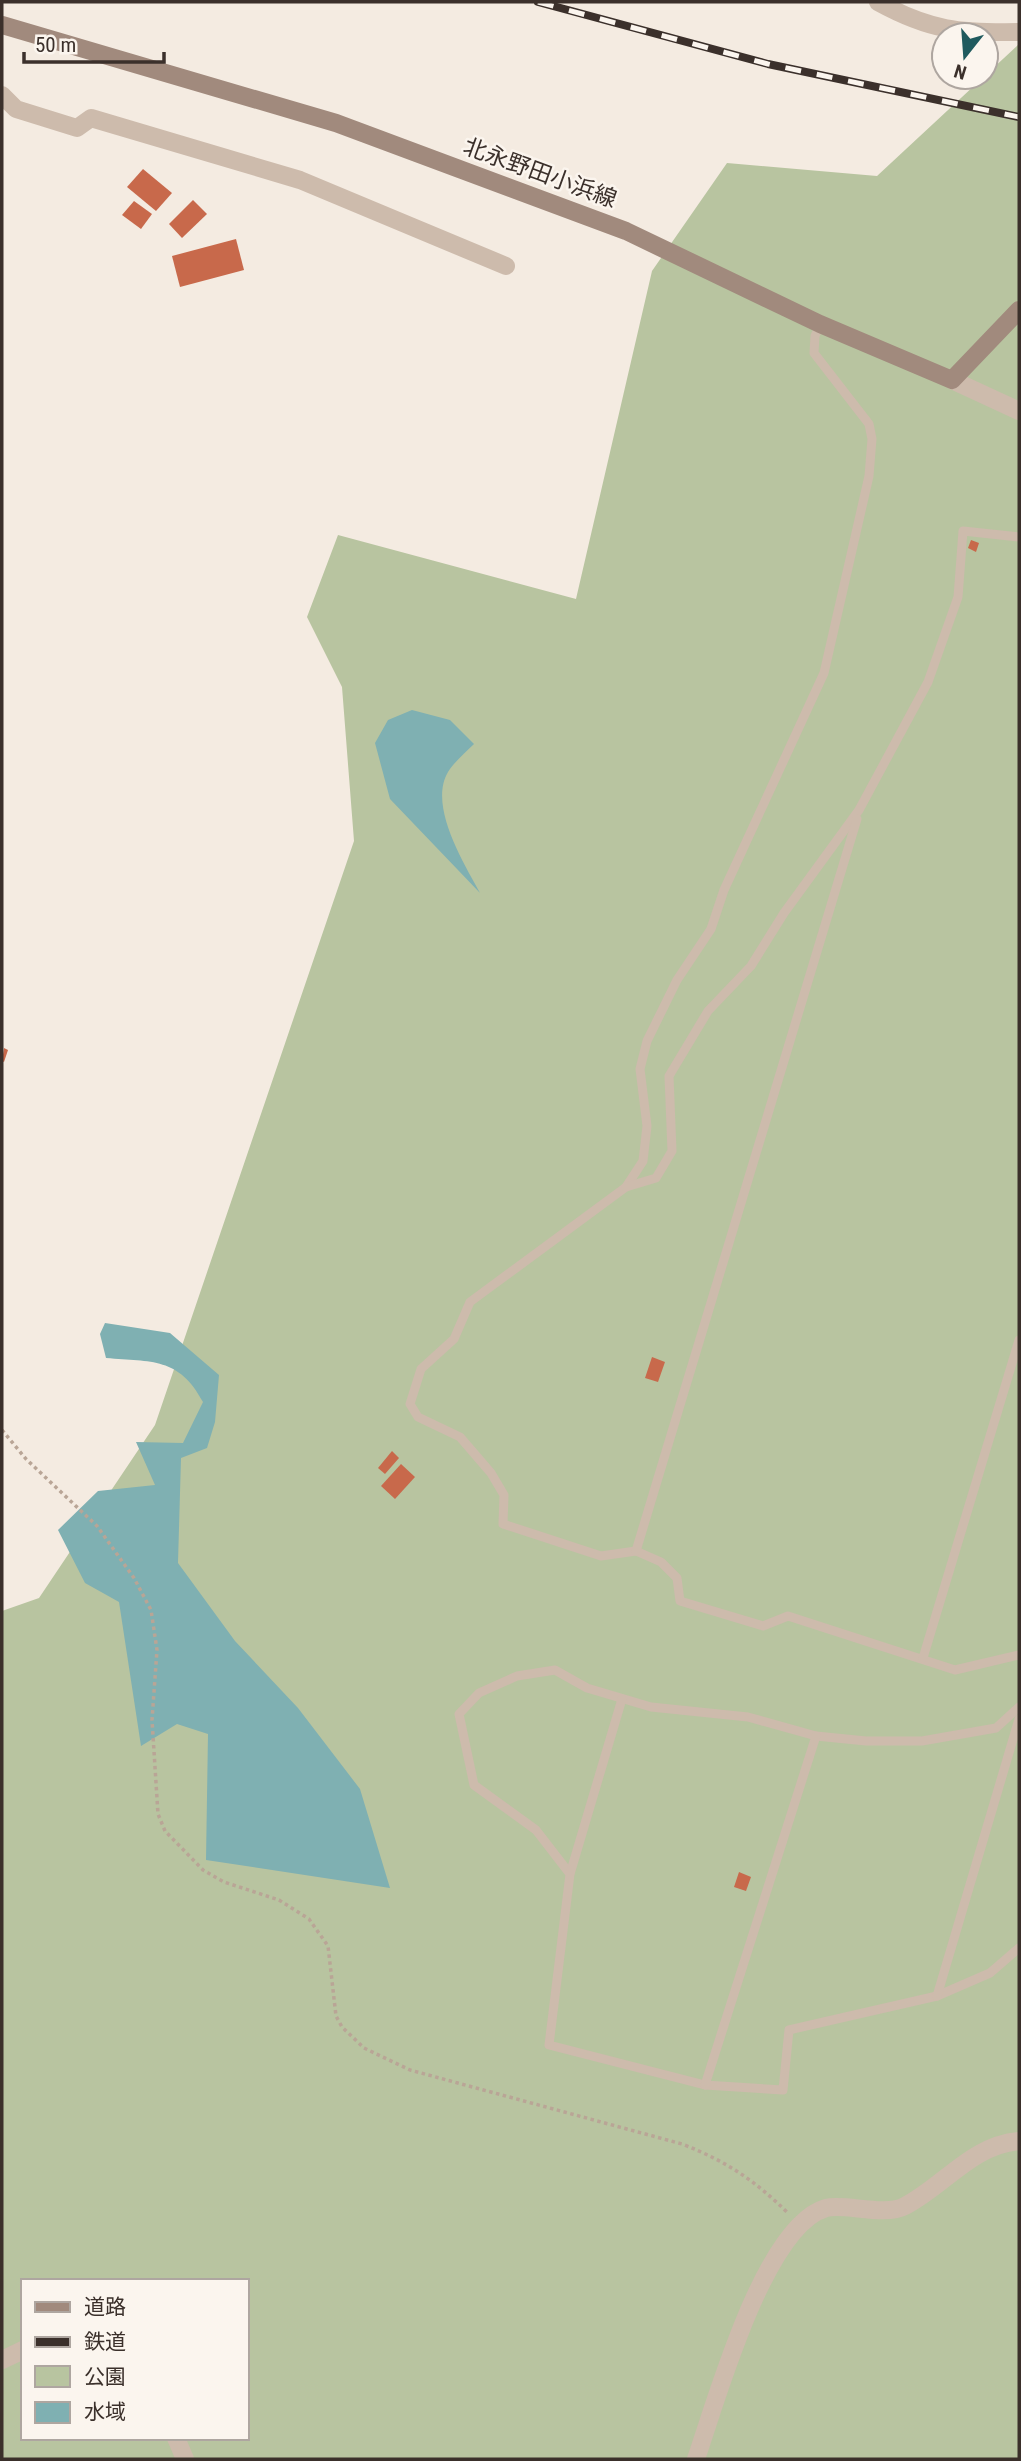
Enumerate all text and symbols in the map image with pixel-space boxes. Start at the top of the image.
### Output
scale bar [24,21,164,65]
north arrow [930,21,1000,91]
text: 50 m [35,33,76,57]
text: N [951,59,969,84]
street label: 北永野田小浜線 [460,133,620,213]
legend [21,2279,248,2440]
text: 道路 [84,2295,126,2319]
text: 鉄道 [84,2330,126,2354]
text: 公園 [84,2365,126,2389]
text: 水域 [84,2400,126,2424]

